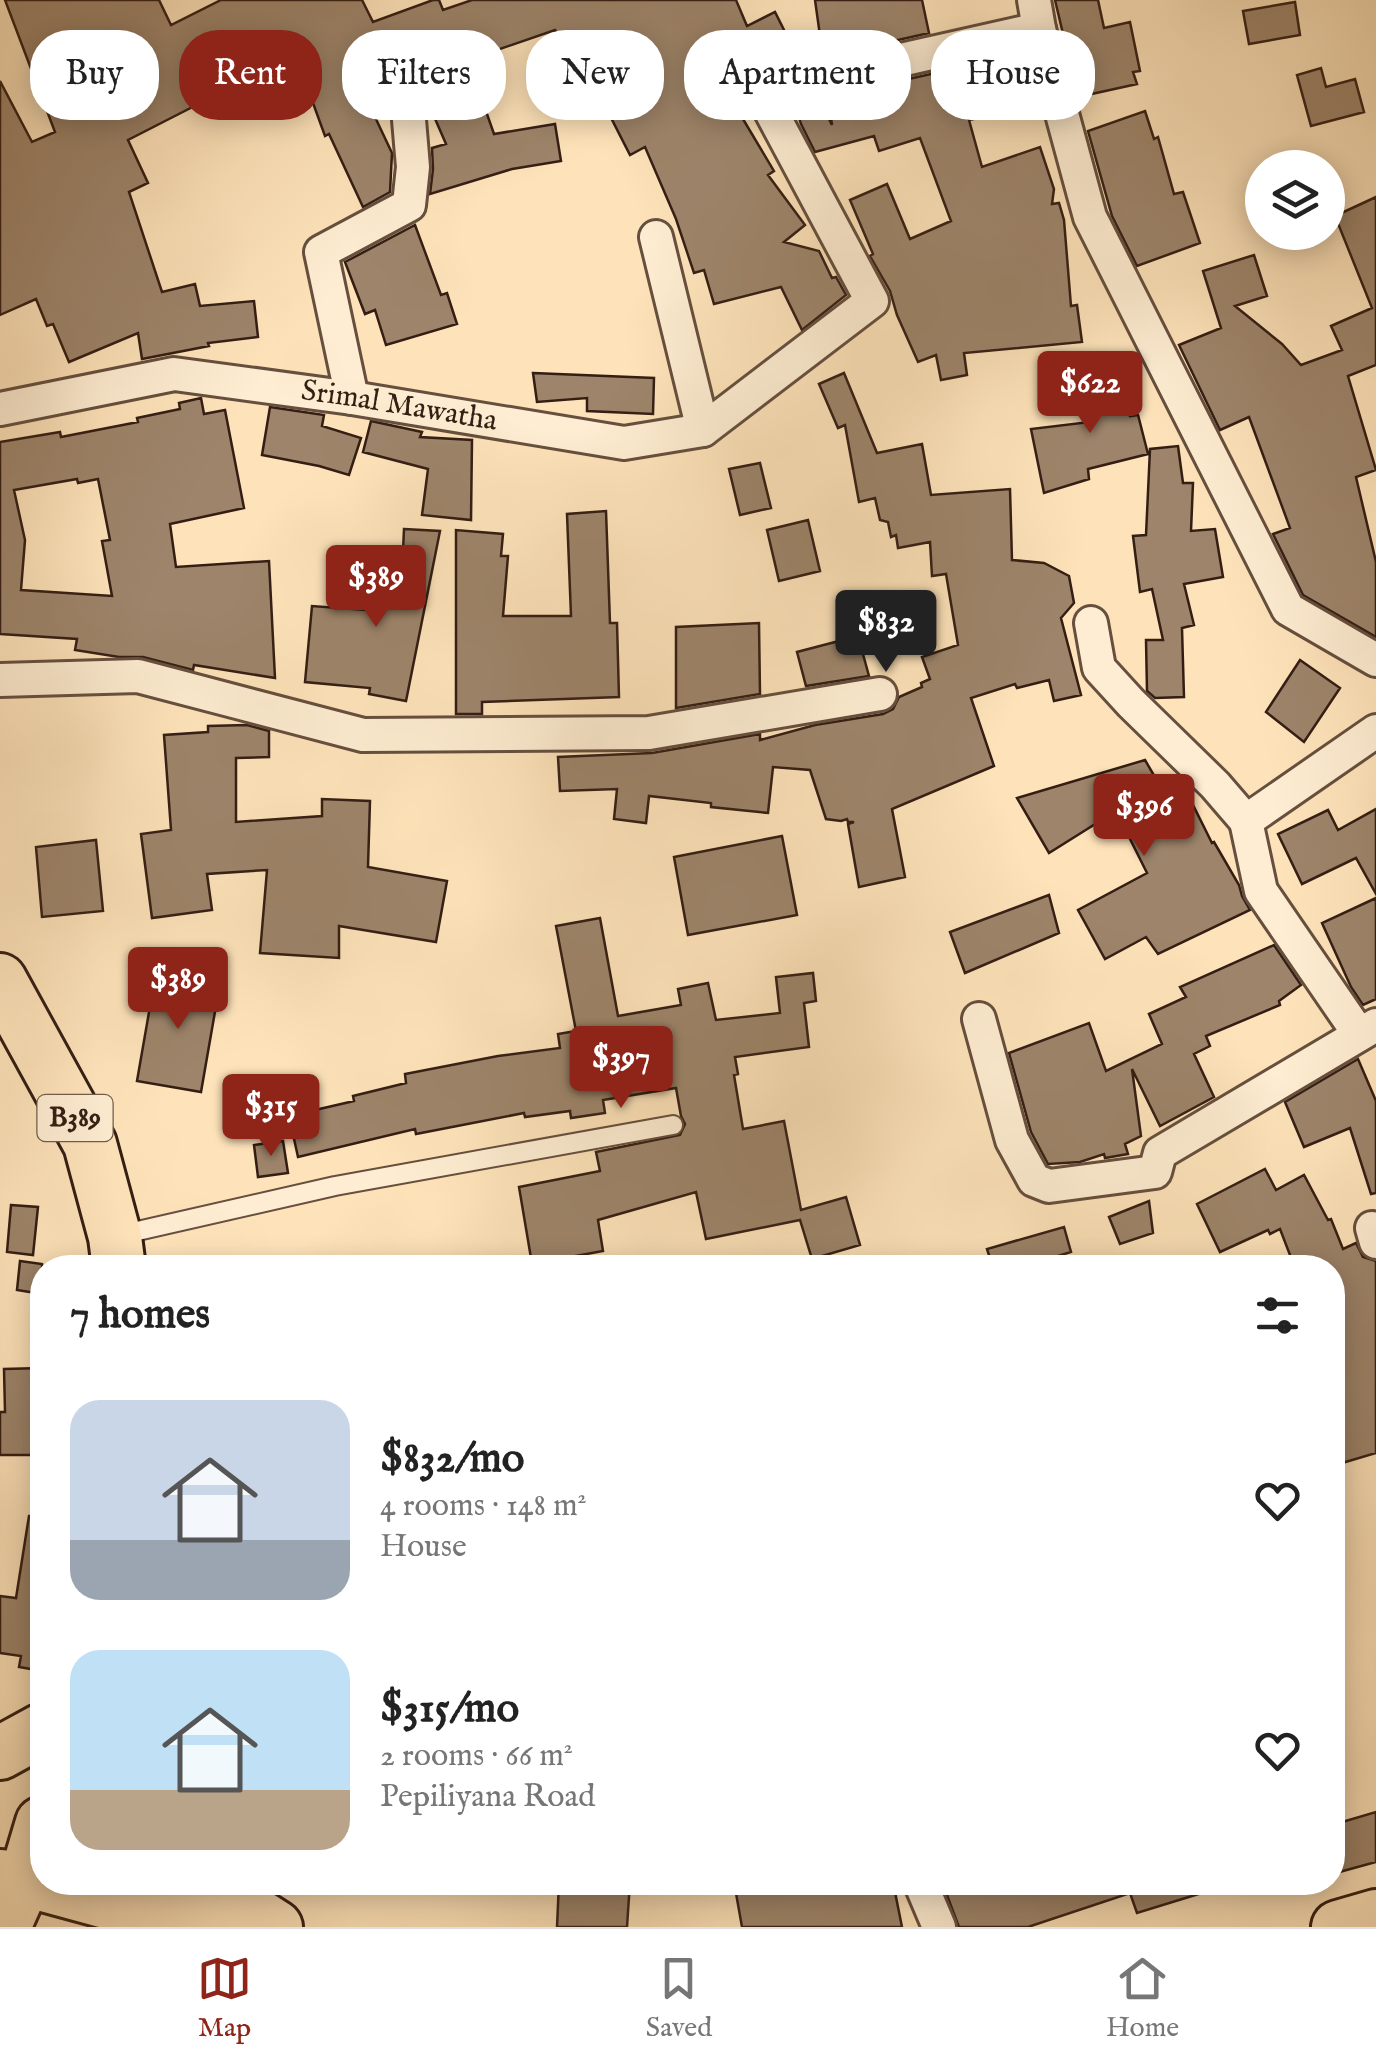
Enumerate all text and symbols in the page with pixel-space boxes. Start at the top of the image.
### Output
chip: Buy [30,30,159,120]
chip: Rent [179,30,322,120]
chip: Filters [342,30,506,120]
chip: New [526,30,664,120]
chip: Apartment [684,30,911,120]
chip: House [931,30,1095,120]
map controls [1245,150,1345,250]
button: layers [1245,150,1345,250]
pin: $622 [1031,351,1149,436]
text: $622 [1059,363,1121,404]
street label: Srimal Mawatha [299,372,500,441]
pin: $389 [317,545,435,630]
text: $389 [348,557,404,598]
pin: $832 [827,590,945,675]
text: $832 [857,602,915,643]
pin: $396 [1085,774,1203,859]
text: $396 [1115,786,1173,827]
pin: $389 [119,947,237,1032]
text: $389 [150,959,206,1000]
pin: $397 [562,1026,680,1111]
text: $397 [592,1038,650,1079]
pin: $315 [212,1074,330,1159]
text: $315 [244,1086,298,1127]
road number: B389 [38,1095,112,1141]
icon: filters [1250,1288,1305,1343]
text: 7 homes [70,1289,210,1342]
text: $832/mo [380,1433,524,1486]
icon: home [150,1440,270,1560]
icon: heart [1250,1473,1305,1528]
text: 4 rooms · 148 m² [380,1486,587,1527]
text: House [380,1527,467,1568]
text: $315/mo [380,1683,519,1736]
icon: home [150,1690,270,1810]
icon: heart [1250,1723,1305,1778]
text: 2 rooms · 66 m² [380,1736,573,1777]
text: Pepiliyana Road [380,1777,595,1818]
tab: Map [197,1951,252,2046]
tab: Saved [646,1951,712,2046]
tab: Home [1106,1951,1179,2046]

